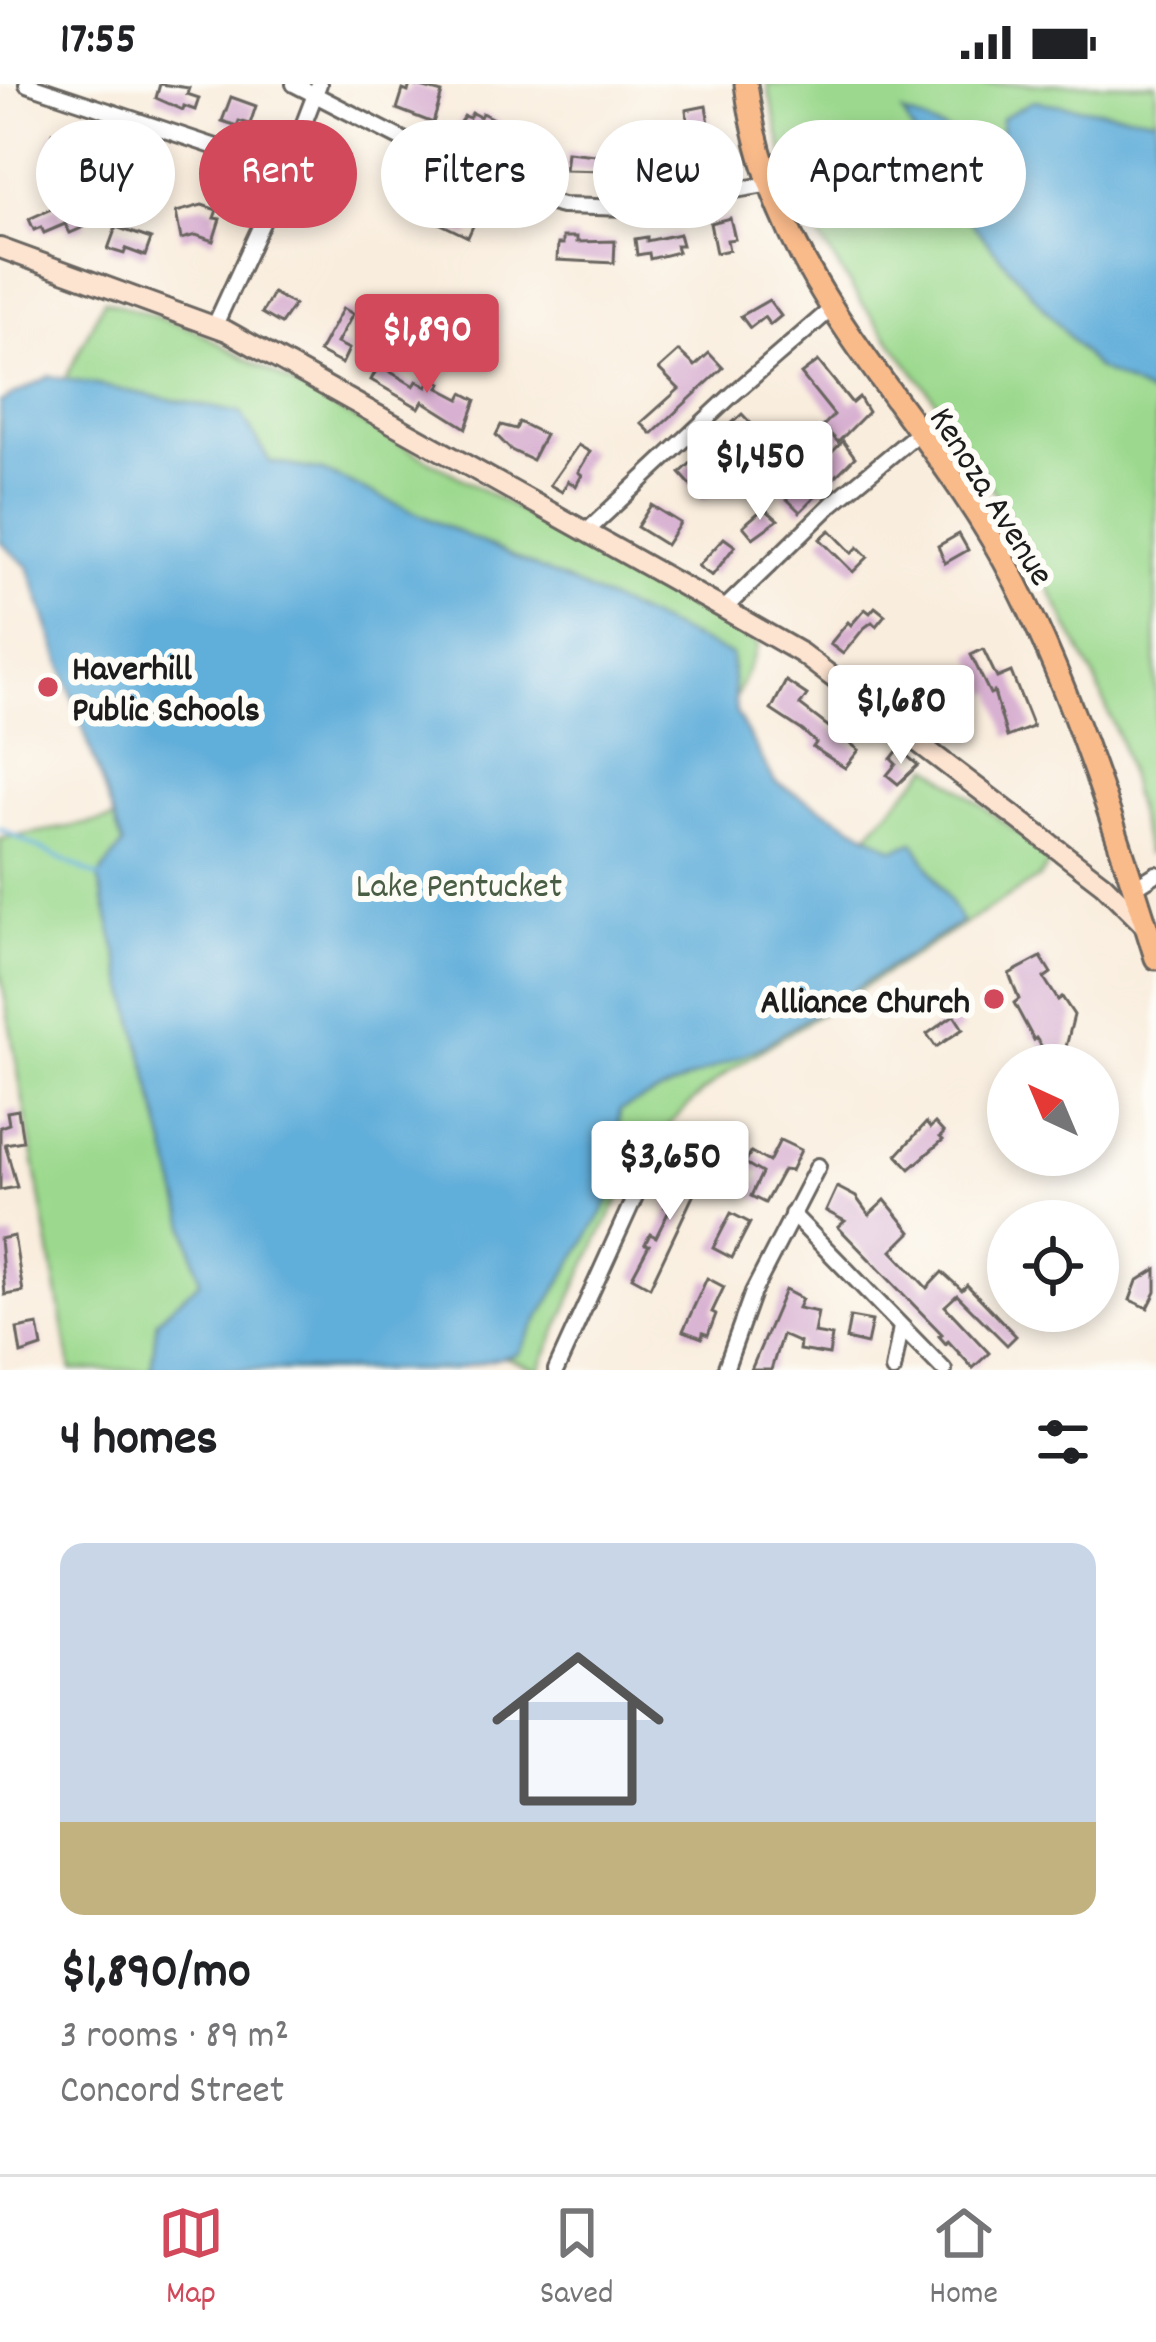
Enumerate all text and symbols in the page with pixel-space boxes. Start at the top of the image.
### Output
text: 17:55 [60,10,136,74]
chip: Buy [36,120,175,228]
chip: Rent [199,120,357,228]
chip: Filters [381,120,569,228]
chip: New [593,120,743,228]
chip: Apartment [767,120,1026,228]
pin: $1,890 [329,294,525,396]
text: $1,890 [382,305,472,360]
street label: Kenoza Avenue [913,399,1065,598]
pin: $1,450 [662,421,858,523]
text: $1,450 [714,432,806,487]
place label: Haverhill Public Schools [72,646,260,739]
pin: $1,680 [803,665,999,767]
marker: Haverhill Public Schools [35,674,61,700]
text: $1,680 [855,676,947,731]
park label: Lake Pentucket [356,863,562,915]
place label: Alliance Church [760,979,970,1031]
marker: Alliance Church [981,986,1007,1012]
north arrow [987,1044,1119,1176]
map controls [987,1044,1119,1332]
pin: $3,650 [572,1121,768,1223]
text: $3,650 [619,1132,721,1187]
button: locate [987,1200,1119,1332]
text: 4 homes [60,1406,218,1478]
icon: filters [1030,1409,1096,1475]
icon: home [470,1621,686,1837]
text: $1,890/mo [60,1939,251,2011]
text: 3 rooms · 89 m² [60,2011,289,2066]
text: Concord Street [60,2066,284,2121]
tab: Map [158,2200,224,2319]
tab: Saved [540,2200,613,2319]
tab: Home [929,2200,998,2319]

